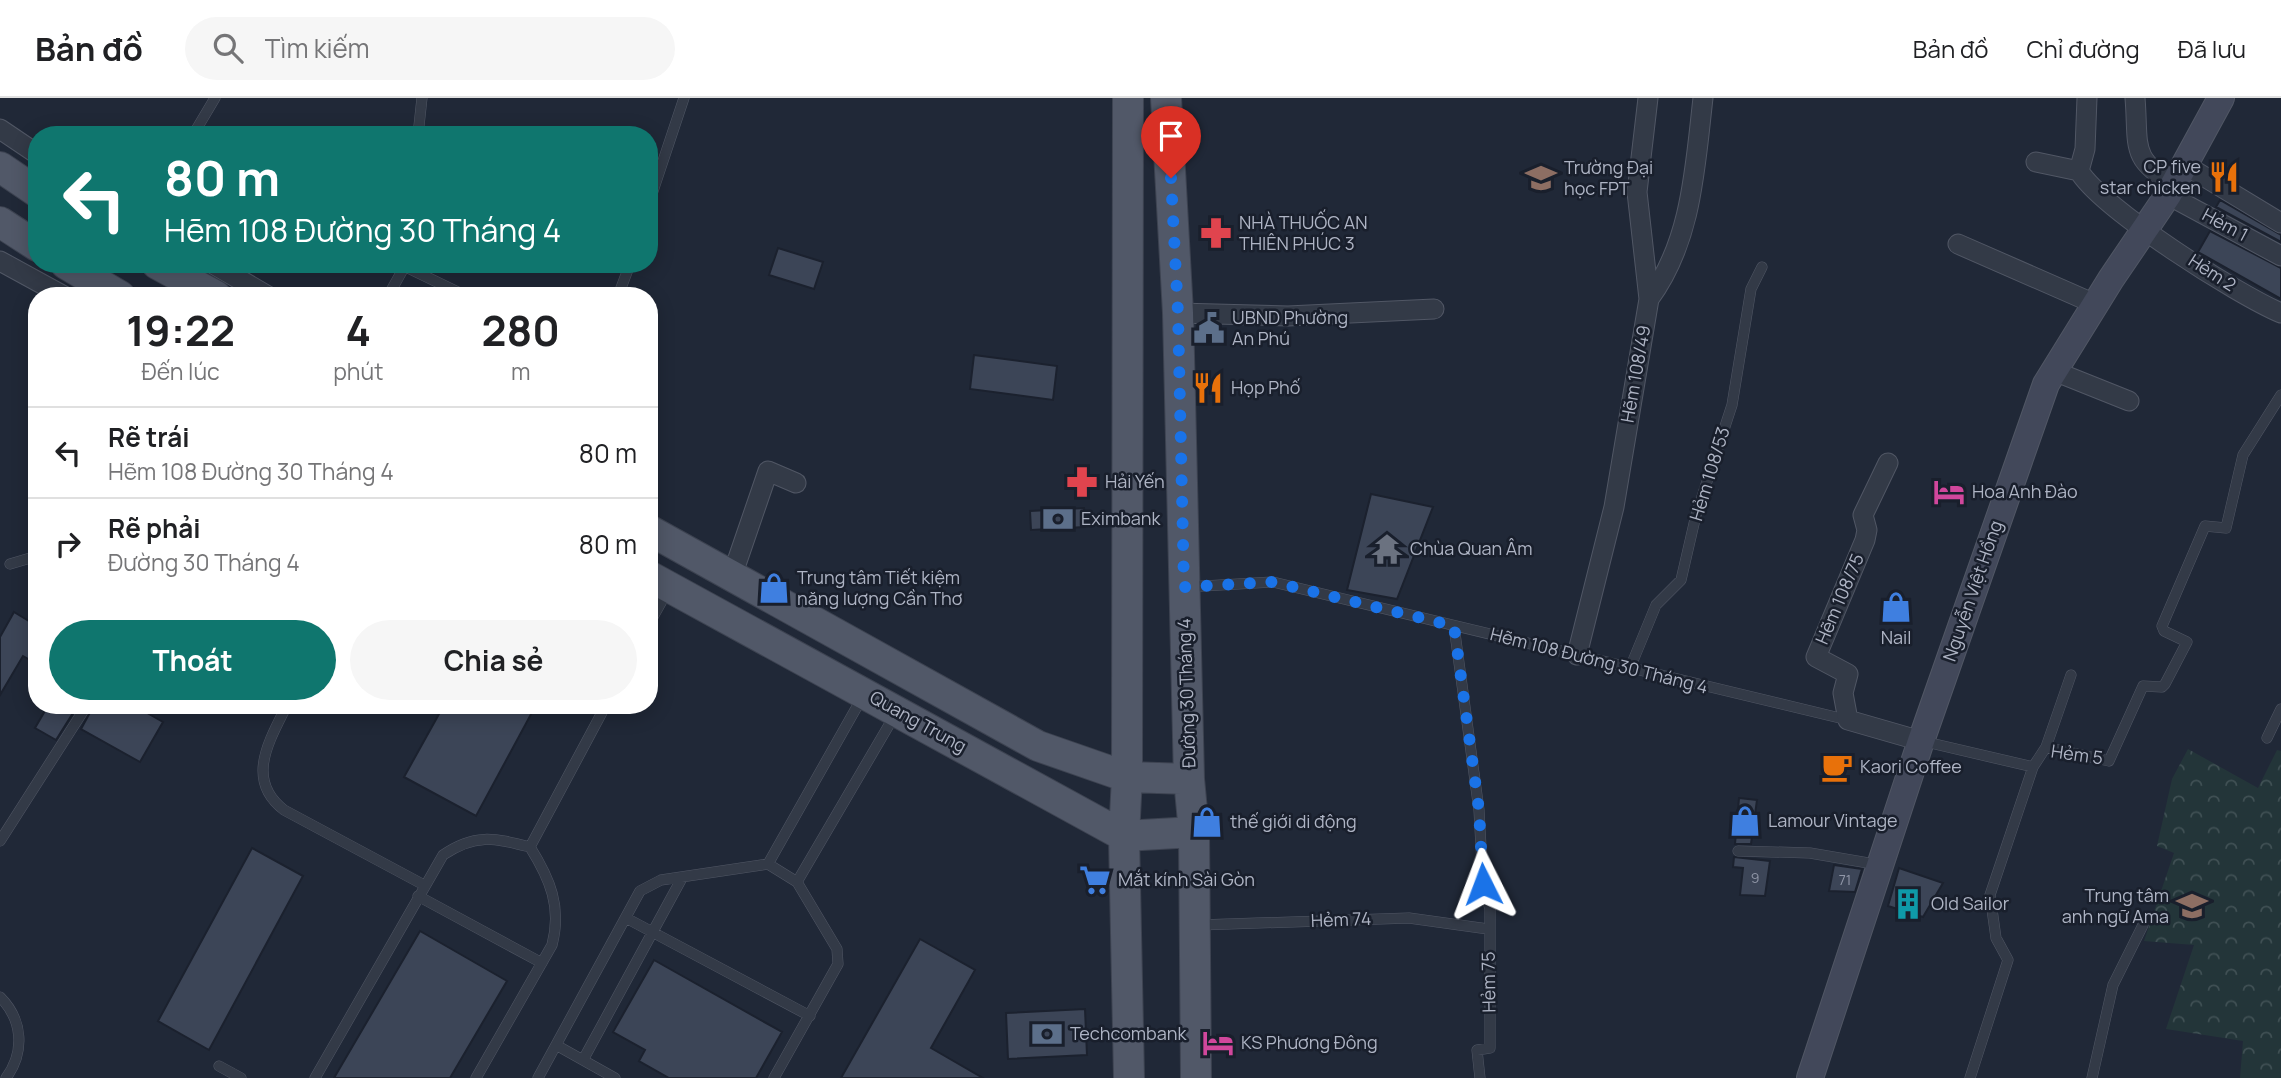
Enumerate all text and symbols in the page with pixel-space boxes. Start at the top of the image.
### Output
search box [185,17,675,80]
text: Bản đồ [35,26,143,71]
icon: search [209,29,247,67]
text: Tìm kiếm [265,30,369,66]
text: Bản đồ [1913,32,1988,65]
text: Chỉ đường [2026,32,2140,65]
text: Đã lưu [2178,32,2246,65]
pin [1141,106,1201,178]
icon: arrive [1152,117,1190,155]
text: 80 m [164,144,280,211]
icon: left [49,154,140,245]
place label: CP five star chicken [2100,154,2201,199]
place label: Trường Đại học FPT [1564,155,1653,200]
restaurant icon: CP five star chicken [2207,160,2241,194]
school or university icon: Trường Đại học FPT [1524,161,1558,195]
street label: Hẻm 1 [2198,202,2253,246]
text: Hẽm 108 Đường 30 Tháng 4 [164,208,562,252]
place label: NHÀ THUỐC AN THIÊN PHÚC 3 [1239,209,1368,255]
pharmacy icon: NHÀ THUỐC AN THIÊN PHÚC 3 [1199,216,1233,250]
street label: Hẻm 2 [2184,248,2241,296]
text: 19:22 [126,301,235,359]
text: 4 [345,301,371,359]
text: 280 [481,301,560,359]
place label: UBND Phường An Phú [1232,305,1348,350]
public building icon: UBND Phường An Phú [1192,311,1226,345]
street label: Hẽm 108/49 [1615,323,1655,424]
text: Đến lúc [141,355,220,387]
text: phút [333,355,383,387]
text: m [511,355,530,387]
restaurant icon: Họp Phố [1191,371,1225,405]
place label: Họp Phố [1231,375,1300,399]
text: Rẽ trái [108,419,190,455]
street label: Hẻm 108/53 [1683,424,1735,524]
icon: left [49,434,87,472]
text: 80 m [579,435,637,471]
text: Hẽm 108 Đường 30 Tháng 4 [108,455,394,487]
pharmacy icon: Hải Yến [1065,465,1099,499]
place label: Hải Yến [1105,469,1165,493]
hotel icon: Hoa Anh Đào [1932,475,1966,509]
place label: Hoa Anh Đào [1972,479,2078,503]
bank icon: Eximbank [1041,502,1075,536]
place label: Eximbank [1081,506,1162,530]
text: Rẽ phải [108,510,201,546]
street label: Nguyễn Việt Hồng [1937,517,2007,664]
icon: right [49,525,87,563]
text: 80 m [579,526,637,562]
temple icon: Chùa Quan Âm [1370,532,1404,566]
place label: Chùa Quan Âm [1410,536,1533,560]
text: Đường 30 Tháng 4 [108,546,300,578]
street label: Hẽm 108/75 [1809,550,1869,648]
place label: Trung tâm Tiết kiệm năng lượng Cần Thơ [797,565,962,610]
shop icon: Trung tâm Tiết kiệm năng lượng Cần Thơ [757,571,791,605]
shop icon: Nail [1879,590,1913,624]
street label: Đường 30 Tháng 4 [1171,618,1201,768]
button: Thoát [49,620,336,700]
button: Chia sẻ [350,620,637,700]
street label: Hẽm 108 Đường 30 Tháng 4 [1488,621,1711,699]
place label: Nail [1881,625,1911,649]
street label: Quang Trung [866,685,971,758]
street label: Hẻm 5 [2050,738,2105,770]
cafe icon: Kaori Coffee [1820,750,1854,784]
place label: Kaori Coffee [1860,754,1962,778]
shop icon: Lamour Vintage [1728,804,1762,838]
shop icon: thế giới di động [1190,805,1224,839]
place label: Lamour Vintage [1768,808,1898,832]
place label: thế giới di động [1230,809,1357,833]
position arrow [1446,847,1520,921]
supermarket icon: Mắt kính Sài Gòn [1078,863,1112,897]
place label: Mắt kính Sài Gòn [1118,867,1255,891]
house number: 9 [1751,868,1759,887]
house number: 71 [1839,870,1851,889]
place label: Trung tâm anh ngữ Ama [2062,883,2169,928]
building icon: Old Sailor [1891,887,1925,921]
school or university icon: Trung tâm anh ngữ Ama [2175,889,2209,923]
place label: Old Sailor [1931,891,2010,915]
street label: Hẻm 74 [1310,906,1372,932]
street label: Hẻm 75 [1475,951,1501,1013]
bank icon: Techcombank [1030,1017,1064,1051]
place label: Techcombank [1070,1021,1187,1045]
hotel icon: KS Phương Đông [1201,1026,1235,1060]
place label: KS Phương Đông [1241,1030,1378,1054]

